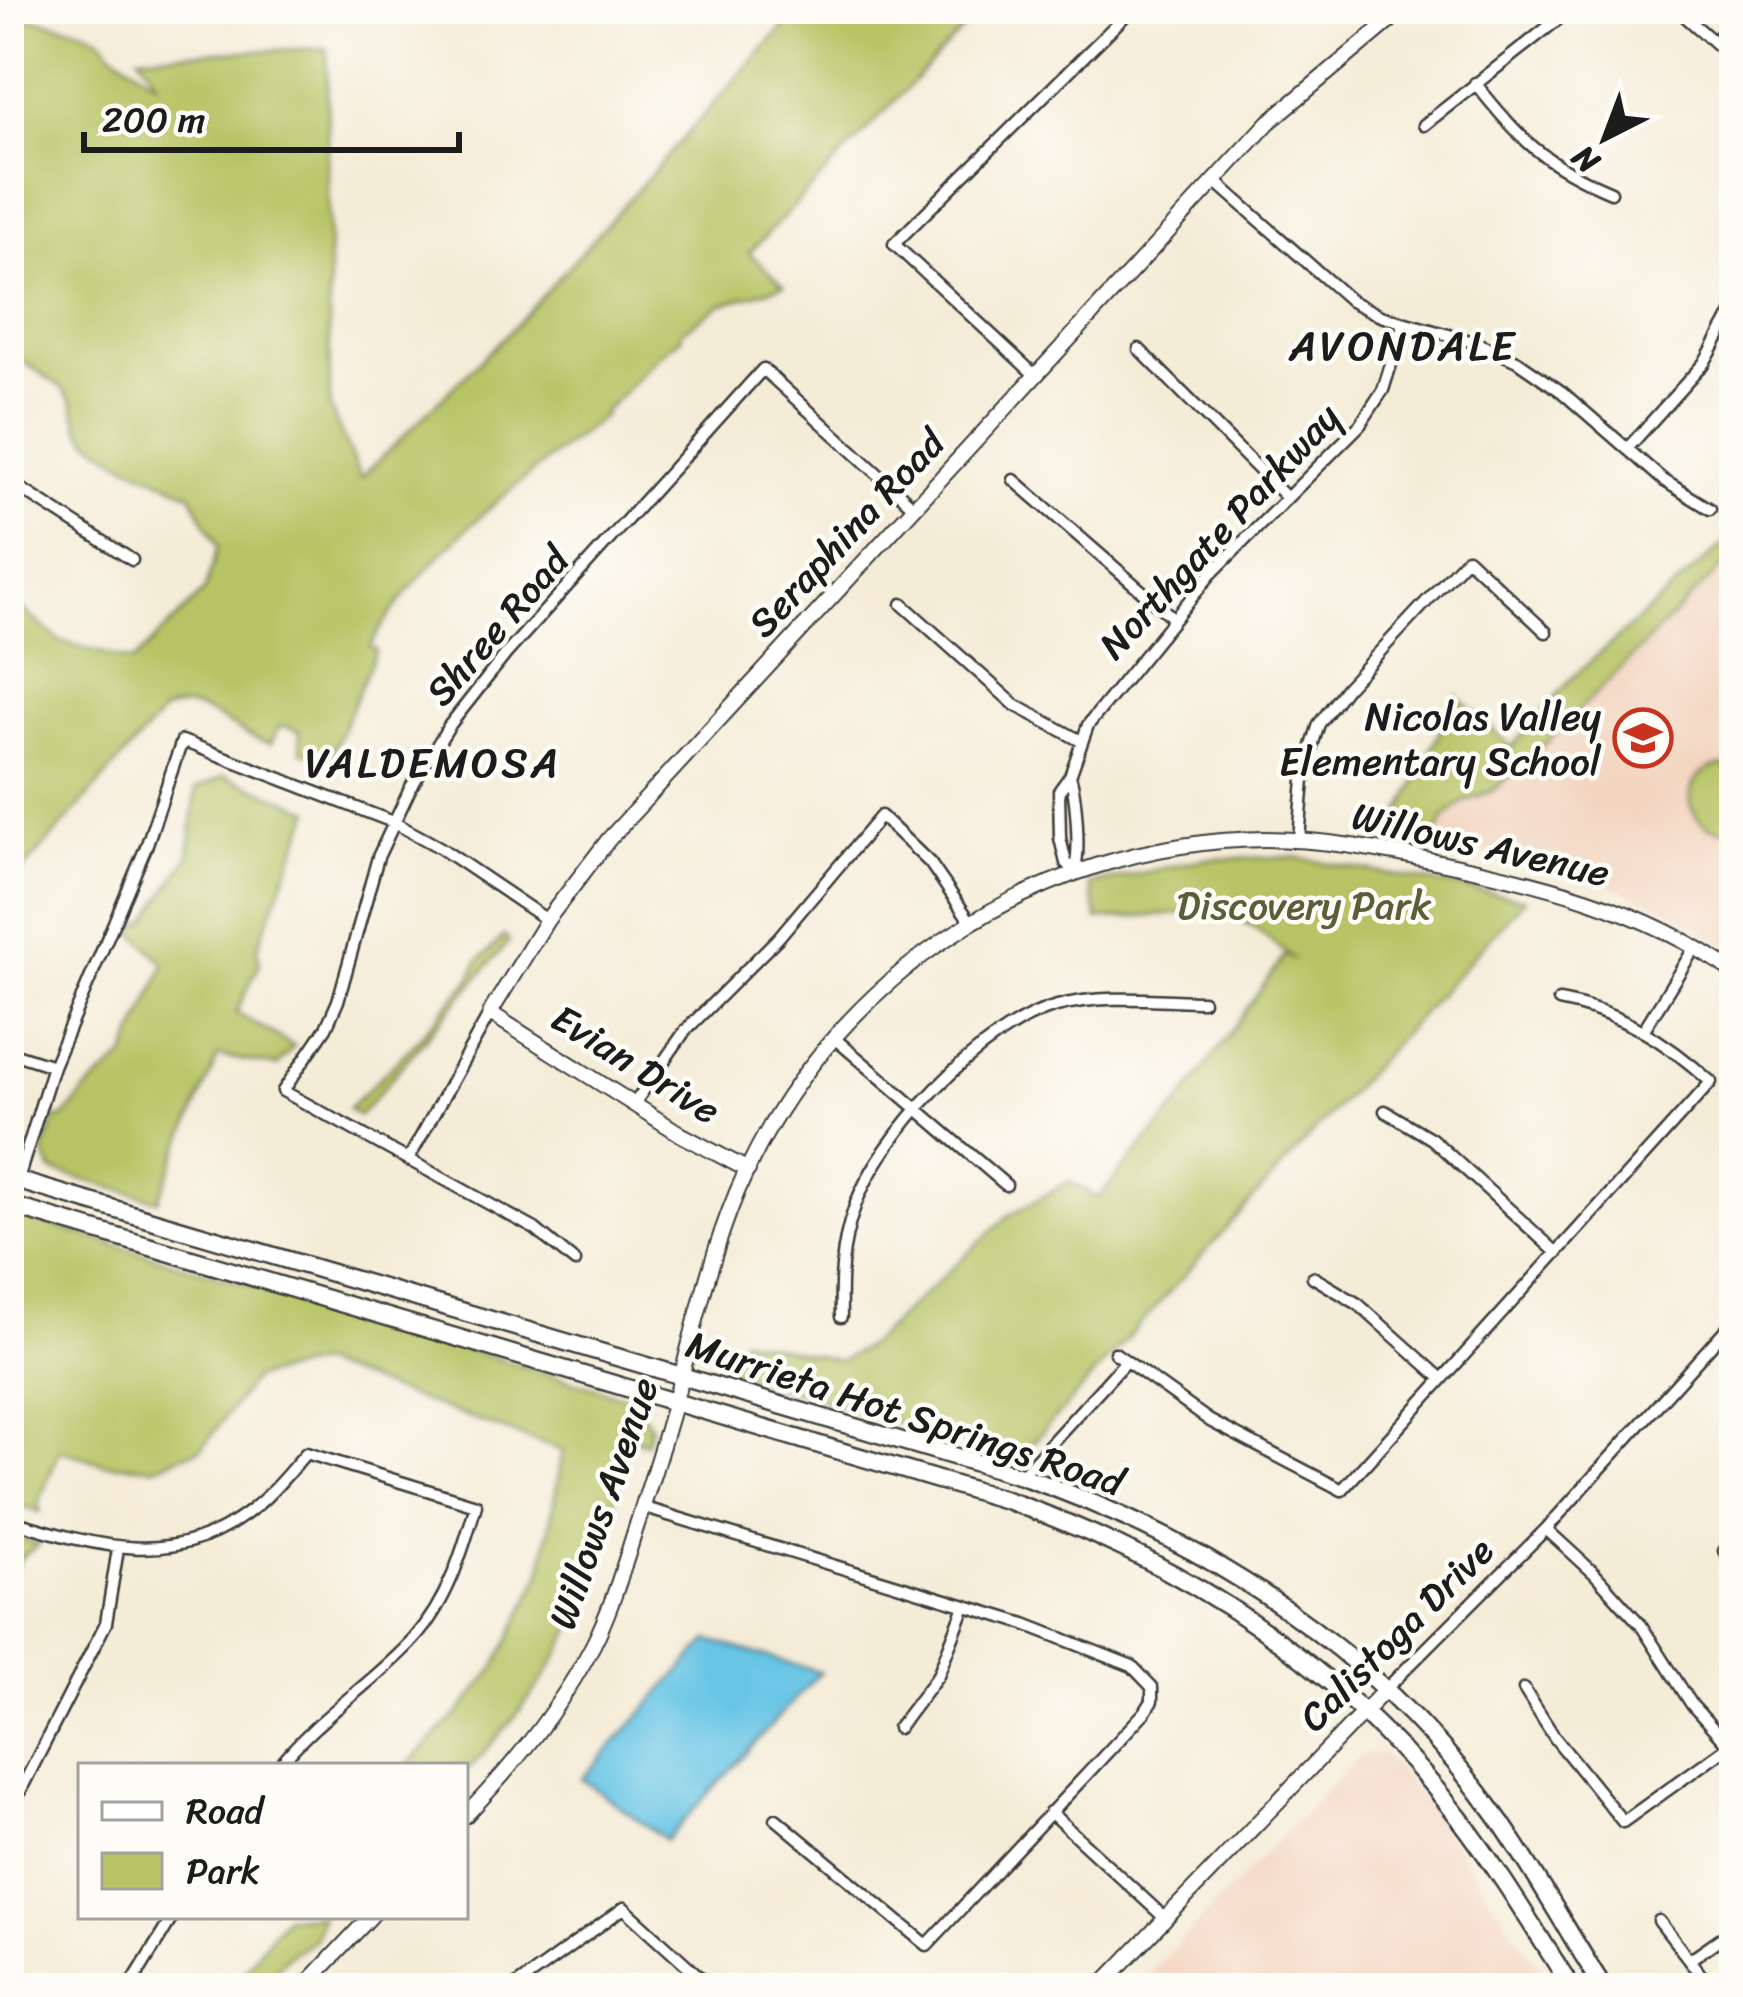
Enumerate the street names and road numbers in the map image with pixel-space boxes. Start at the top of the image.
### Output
street label: Northgate Parkway [1081,386,1357,676]
street label: Seraphina Road [730,410,964,654]
street label: Shree Road [407,528,588,722]
street label: Willows Avenue [1345,781,1617,907]
street label: Evian Drive [537,985,735,1143]
street label: Murrieta Hot Springs Road [677,1310,1135,1517]
street label: Willows Avenue [528,1368,678,1638]
street label: Calistoga Drive [1281,1519,1511,1749]

